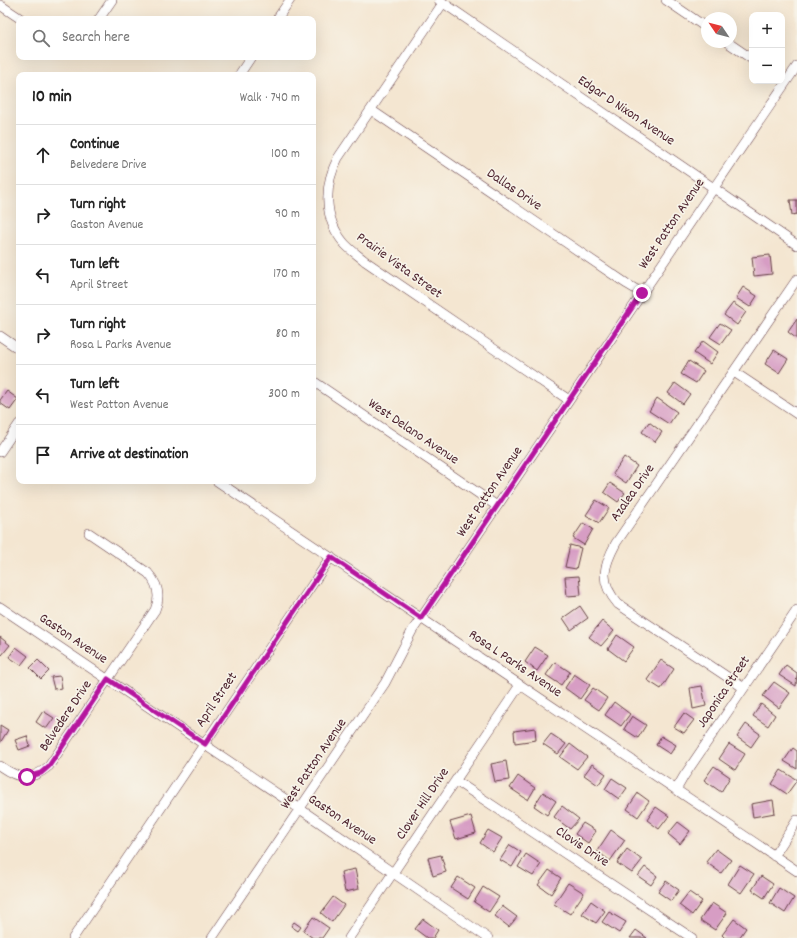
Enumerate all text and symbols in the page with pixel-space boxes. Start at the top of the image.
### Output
north arrow [701,12,737,48]
map controls [749,12,785,84]
button: + [749,12,785,48]
search box [16,16,316,60]
icon: search [30,27,52,49]
text: Search here [62,27,130,49]
button: − [749,48,785,84]
street label: Edgar D Nixon Avenue [573,71,679,151]
text: 10 min [32,86,72,110]
text: Walk · 740 m [240,89,300,108]
text: Continue [70,134,119,156]
icon: ahead [32,144,54,166]
text: 100 m [271,145,300,164]
text: Belvedere Drive [70,156,147,175]
street label: Dallas Drive [482,164,546,216]
street label: West Patton Avenue [634,174,710,274]
text: Turn right [70,194,126,216]
icon: right [32,204,54,226]
text: 90 m [275,205,300,224]
text: Gaston Avenue [70,216,143,235]
street label: Prairie Vista Street [352,228,446,304]
text: Turn left [70,254,119,276]
icon: left [32,264,54,286]
text: 170 m [273,265,300,284]
text: April Street [70,276,128,295]
route end [633,284,651,302]
text: Turn right [70,314,126,336]
icon: right [32,324,54,346]
text: 80 m [276,325,300,344]
text: Rosa L Parks Avenue [70,336,171,355]
text: Turn left [70,374,119,396]
icon: left [32,384,54,406]
text: 300 m [268,385,300,404]
street label: West Delano Avenue [363,394,463,470]
text: West Patton Avenue [70,396,168,415]
street label: West Patton Avenue [452,442,528,542]
icon: arrive [32,444,54,466]
text: Arrive at destination [70,444,188,466]
street label: Azalea Drive [606,460,660,526]
street label: Gaston Avenue [35,609,111,669]
street label: Rosa L Parks Avenue [464,625,566,703]
street label: Japonica Street [693,652,755,732]
street label: April Street [191,669,243,731]
street label: Belvedere Drive [35,676,97,756]
street label: West Patton Avenue [276,714,352,814]
street label: Clover Hill Drive [391,764,455,844]
route start [18,768,36,786]
street label: Gaston Avenue [304,790,380,850]
street label: Clovis Drive [551,822,613,872]

